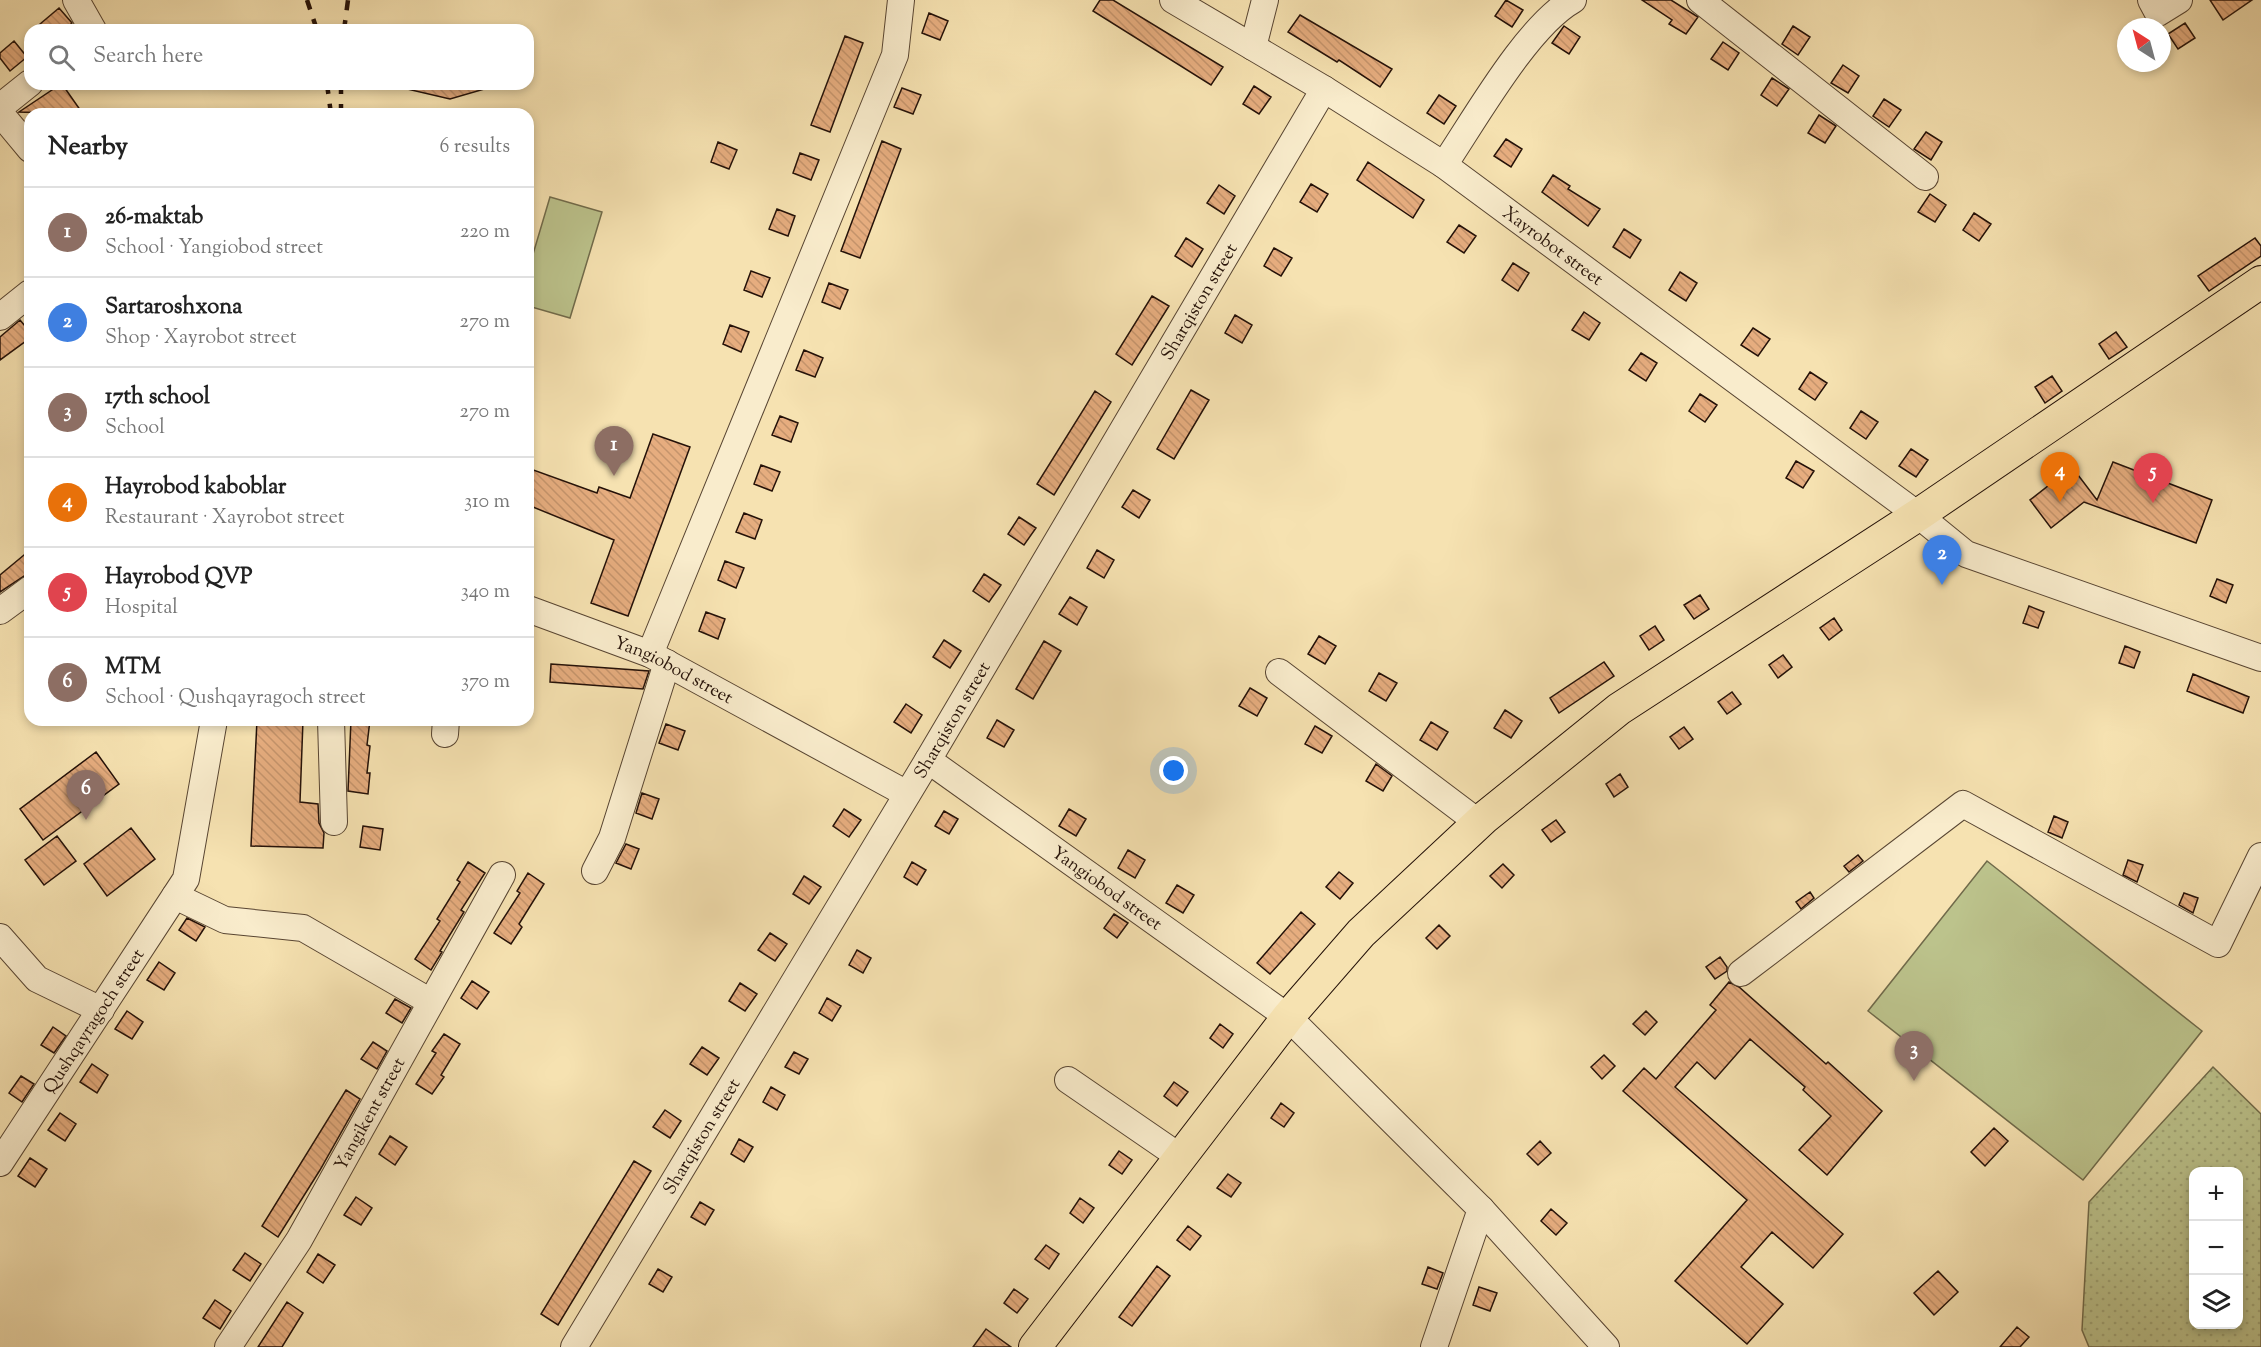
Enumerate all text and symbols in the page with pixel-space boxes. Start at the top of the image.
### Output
north arrow [2117,18,2171,72]
search box [24,24,534,90]
icon: search [45,41,78,74]
text: Search here [93,41,203,73]
text: Nearby [48,129,128,166]
text: 6 results [440,133,510,162]
street label: Xayrobot street [1496,201,1608,293]
text: 26-maktab [105,202,203,234]
text: 1 [64,218,71,247]
text: 220 m [460,218,510,247]
text: School · Yangiobod street [105,234,323,263]
street label: Sharqiston street [1156,239,1245,366]
text: Sartaroshxona [105,292,242,324]
text: 2 [63,308,72,337]
text: 270 m [460,308,510,337]
text: Shop · Xayrobot street [105,324,296,353]
text: 17th school [105,382,210,414]
text: 3 [63,398,72,427]
text: 270 m [460,398,510,427]
text: School [105,414,165,443]
pin: 1 [594,426,634,476]
pin: 4 [2040,452,2080,502]
pin: 5 [2134,454,2172,503]
text: Hayrobod kaboblar [105,472,286,504]
text: 4 [62,488,73,517]
text: 310 m [464,488,510,517]
text: Restaurant · Xayrobot street [105,504,345,533]
pin: 2 [1922,536,1962,585]
text: Hayrobod QVP [105,562,253,594]
text: 5 [64,578,71,607]
text: 340 m [461,578,510,607]
text: Hospital [105,594,178,623]
street label: Yangiobod street [610,631,737,712]
text: MTM [105,652,161,684]
street label: Sharqiston street [909,658,998,784]
text: 6 [63,668,72,697]
text: 370 m [461,668,510,697]
text: School · Qushqayragoch street [105,684,366,713]
your location [1159,756,1188,785]
pin: 6 [66,770,106,820]
street label: Yangiobod street [1045,841,1167,938]
street label: Qushqayragoch street [38,944,152,1100]
pin: 3 [1894,1032,1934,1081]
street label: Yangikent street [329,1053,413,1176]
street label: Sharqiston street [658,1074,748,1200]
map controls [2189,1167,2243,1329]
button: + [2189,1167,2243,1221]
button: − [2189,1221,2243,1275]
button: layers [2189,1275,2243,1329]

